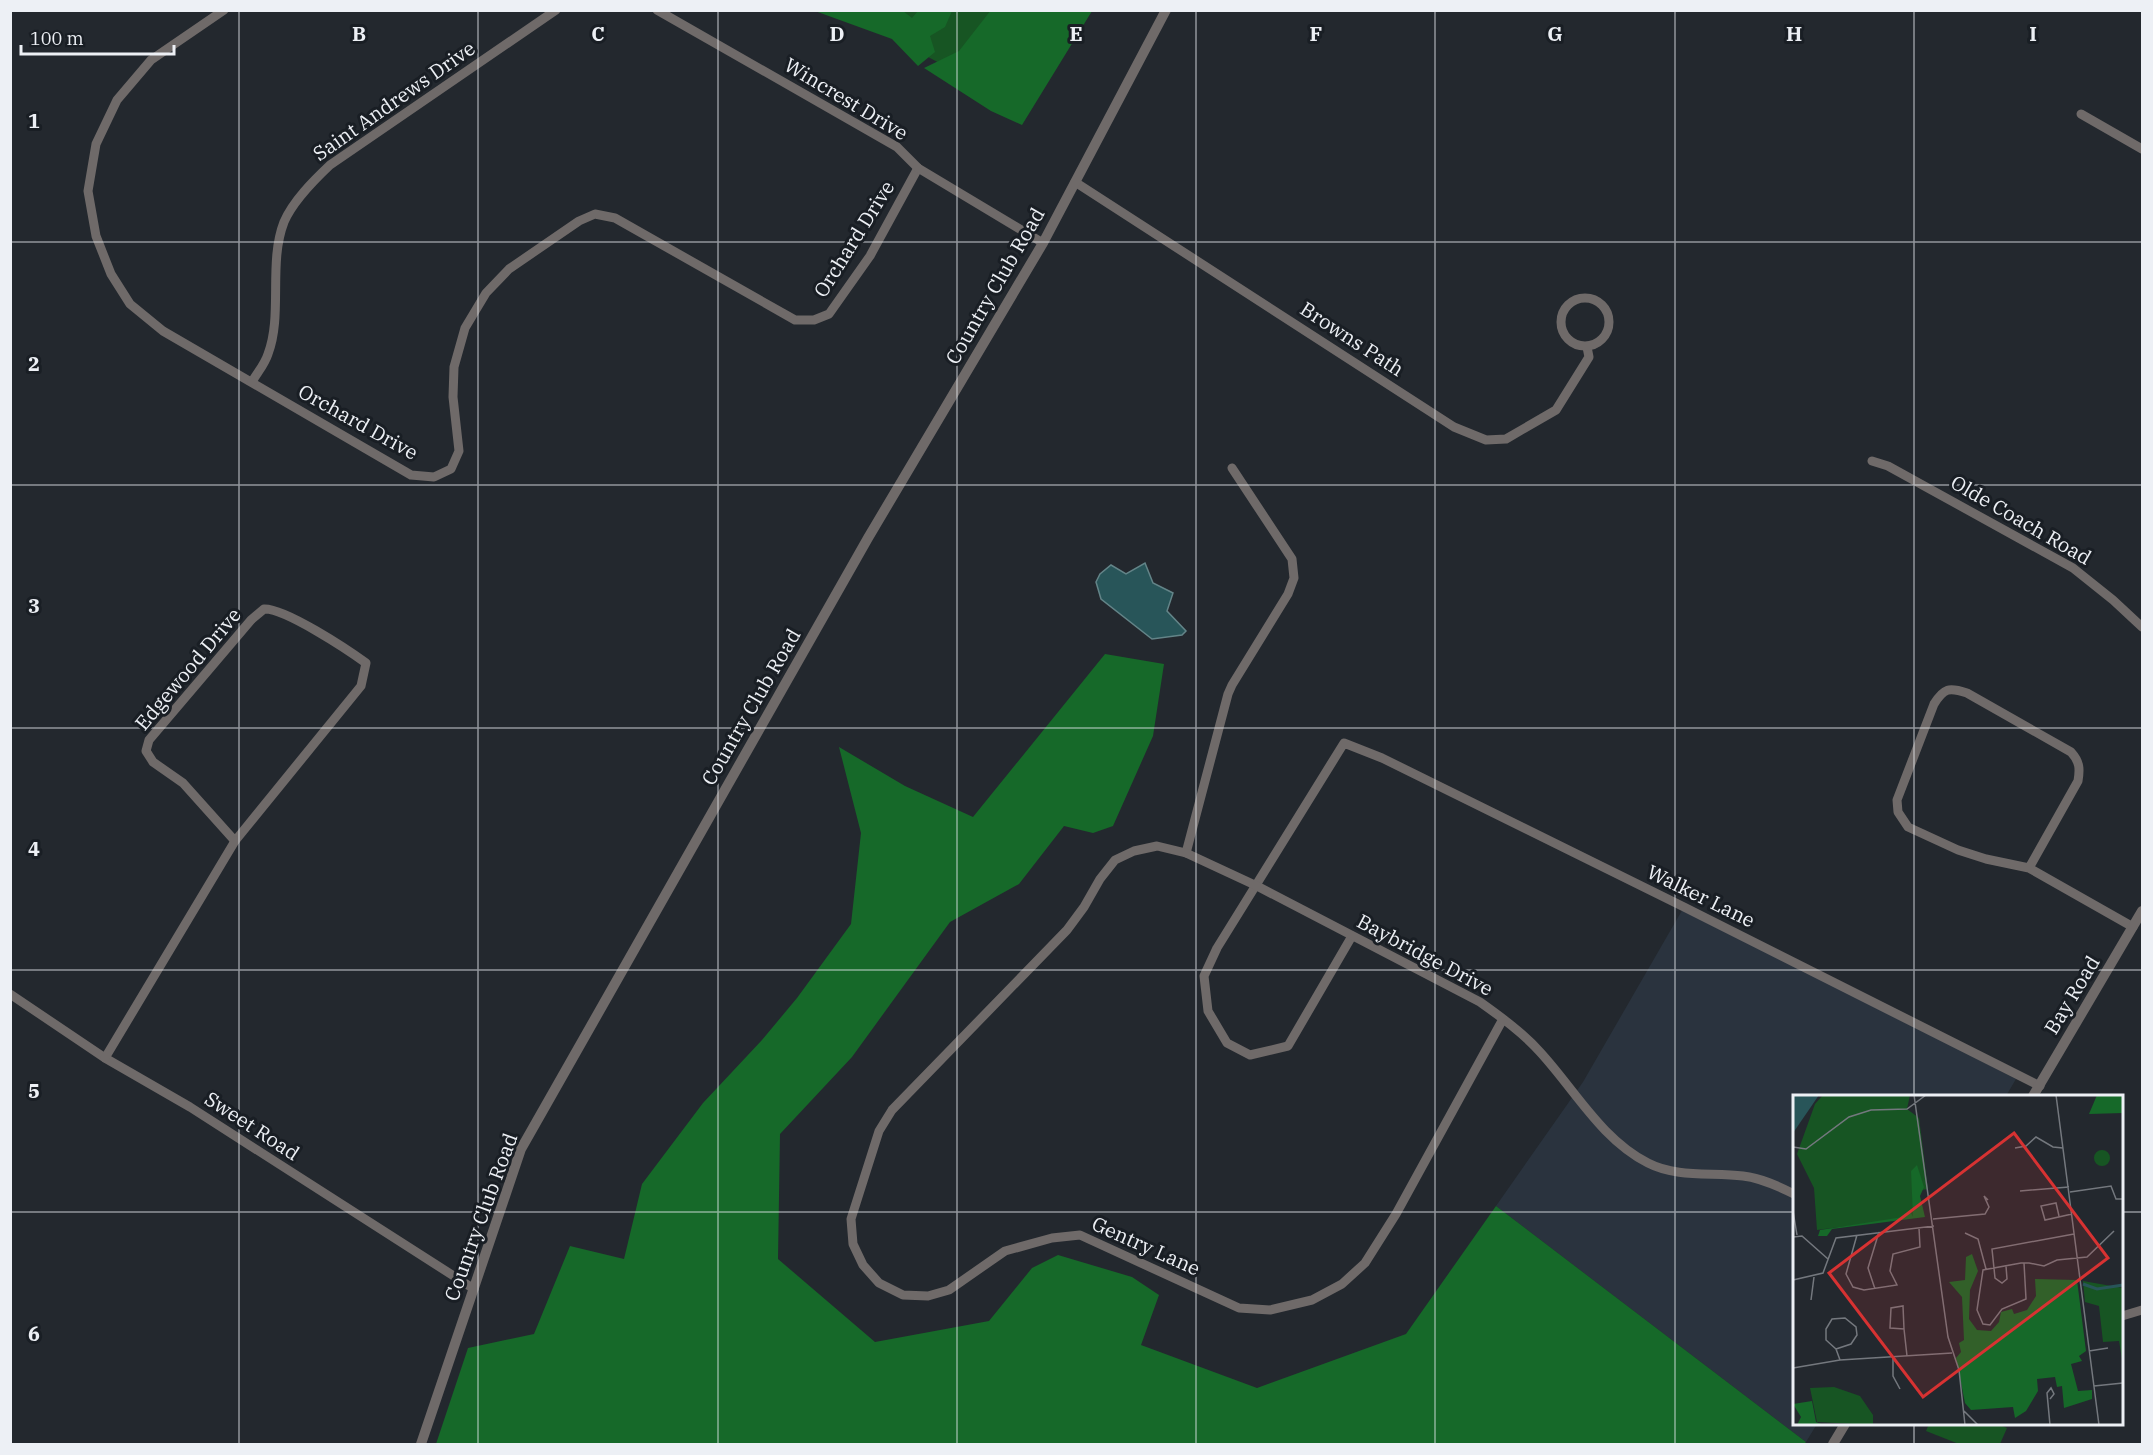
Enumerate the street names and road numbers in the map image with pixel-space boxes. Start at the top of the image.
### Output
street label: Saint Andrews Drive [307,34,480,167]
street label: Wincrest Drive [779,51,913,146]
street label: Orchard Drive [807,175,900,302]
street label: Country Club Road [939,202,1050,369]
street label: Browns Path [1295,295,1409,382]
street label: Orchard Drive [294,378,423,466]
street label: Olde Coach Road [1946,468,2096,571]
street label: Edgewood Drive [128,602,247,736]
street label: Country Club Road [695,623,806,790]
street label: Walker Lane [1643,858,1760,933]
street label: Baybridge Drive [1352,907,1498,1002]
street label: Bay Road [2038,950,2106,1039]
street label: Sweet Road [200,1085,305,1166]
street label: Country Club Road [438,1129,523,1304]
street label: Gentry Lane [1088,1210,1205,1281]

